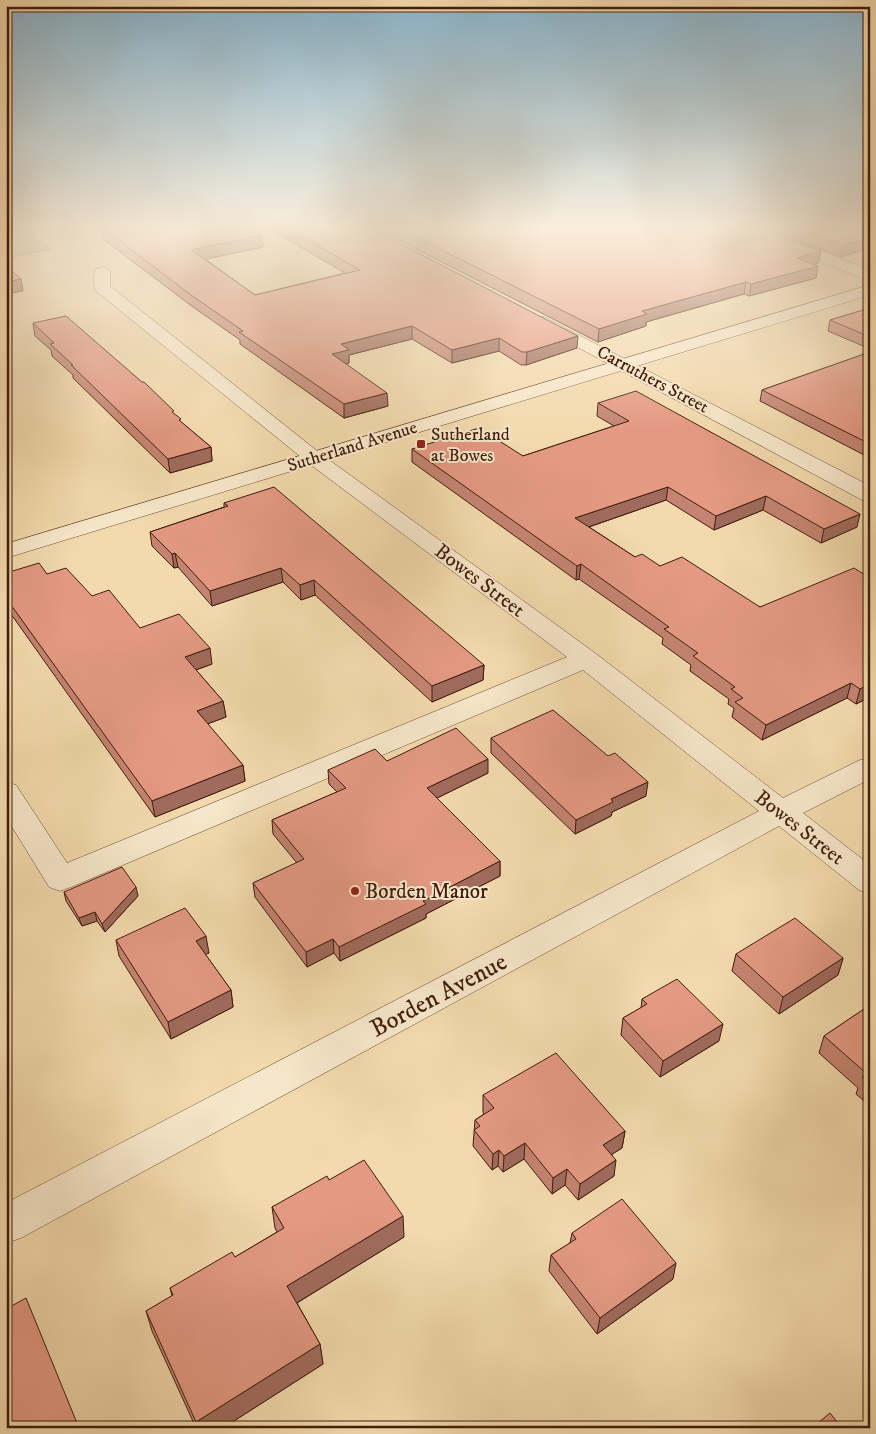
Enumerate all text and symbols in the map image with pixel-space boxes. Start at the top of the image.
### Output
street label: Carruthers Street [593,341,712,419]
street label: Sutherland Avenue [285,417,420,477]
place label: Sutherland at Bowes [431,424,510,467]
marker: Sutherland at Bowes [415,438,427,450]
street label: Bowes Street [429,538,530,623]
street label: Bowes Street [749,785,850,871]
place label: Borden Manor [365,879,488,905]
marker: Borden Manor [349,885,361,897]
street label: Borden Avenue [365,946,512,1044]

